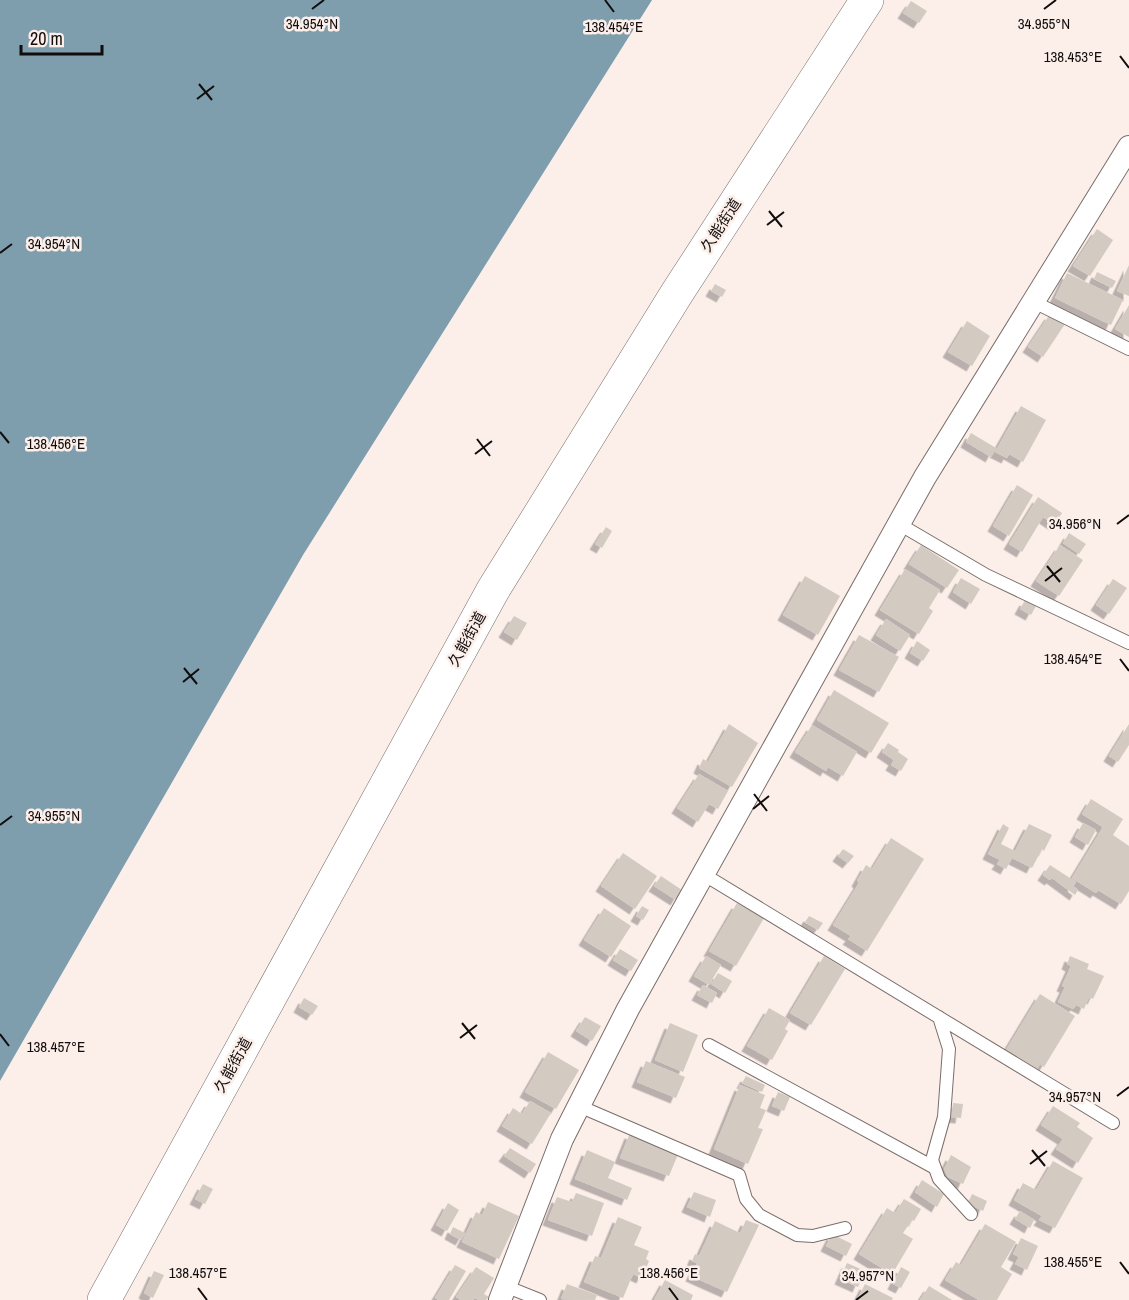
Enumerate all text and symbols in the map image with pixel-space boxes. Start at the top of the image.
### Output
text: 34.954°N [286,13,338,34]
text: 34.955°N [1018,13,1070,34]
text: 138.454°E [585,16,643,37]
scale bar [21,18,102,56]
text: 20 m [30,26,63,51]
text: 138.453°E [1044,46,1102,67]
street label: 久能街道 [695,194,746,256]
text: 34.954°N [28,233,80,254]
text: 138.456°E [27,433,85,454]
text: 34.956°N [1049,513,1101,534]
street label: 久能街道 [443,607,490,670]
text: 138.454°E [1044,648,1102,669]
text: 34.955°N [28,805,80,826]
street label: 久能街道 [209,1033,256,1096]
text: 138.457°E [27,1036,85,1057]
text: 34.957°N [1049,1086,1101,1107]
text: 138.455°E [1044,1251,1102,1272]
text: 138.457°E [169,1262,227,1283]
text: 138.456°E [640,1262,698,1283]
text: 34.957°N [842,1265,894,1286]

